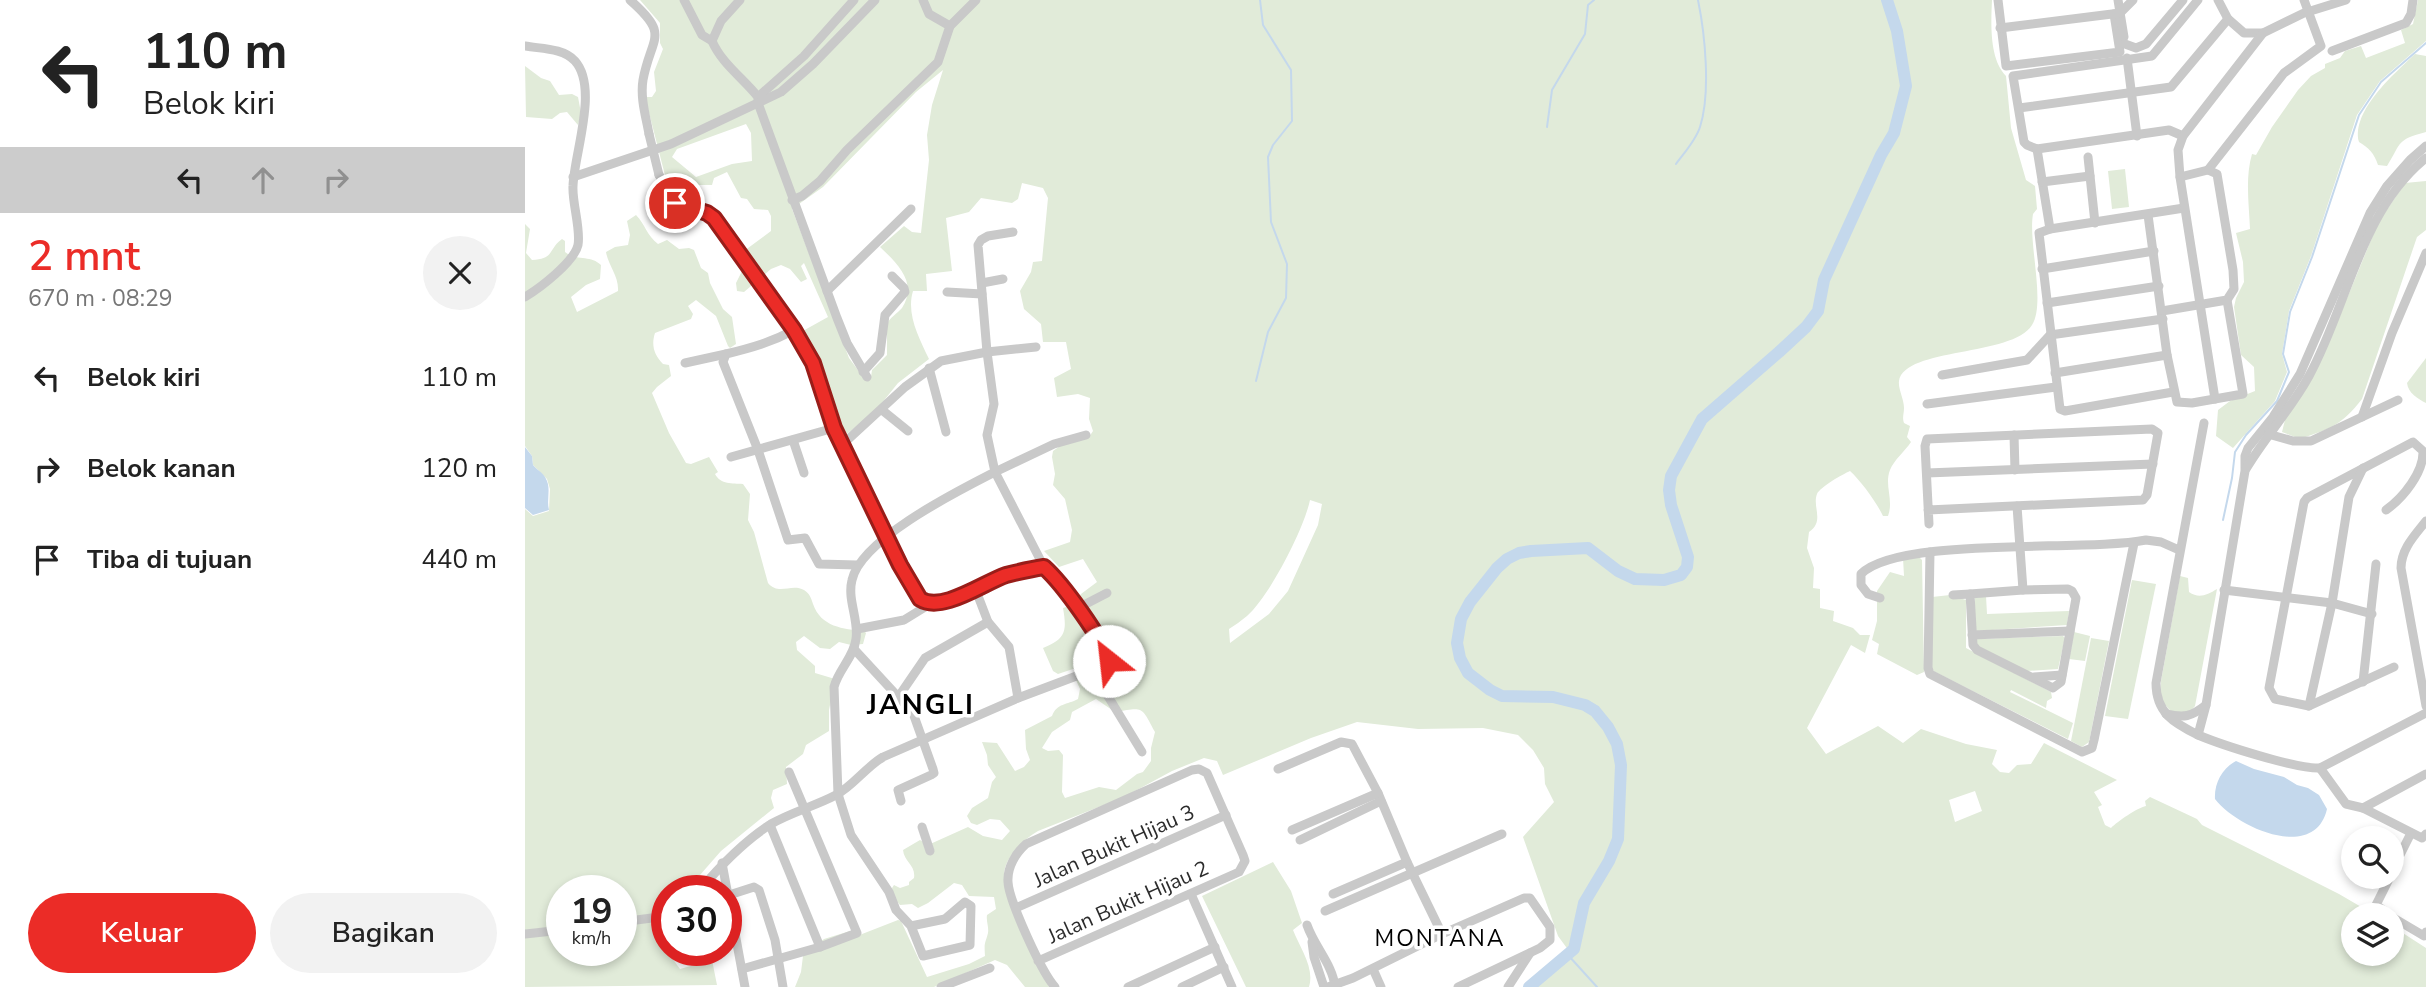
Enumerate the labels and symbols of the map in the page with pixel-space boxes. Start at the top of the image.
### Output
pin [645,173,705,233]
position arrow [1072,624,1146,698]
district label: JANGLI [866,686,975,724]
street label: Jalan Bukit Hijau 3 [1028,798,1199,894]
street label: Jalan Bukit Hijau 2 [1042,854,1213,950]
speed limit sign: 30 [651,875,742,966]
district label: MONTANA [1375,923,1505,954]

